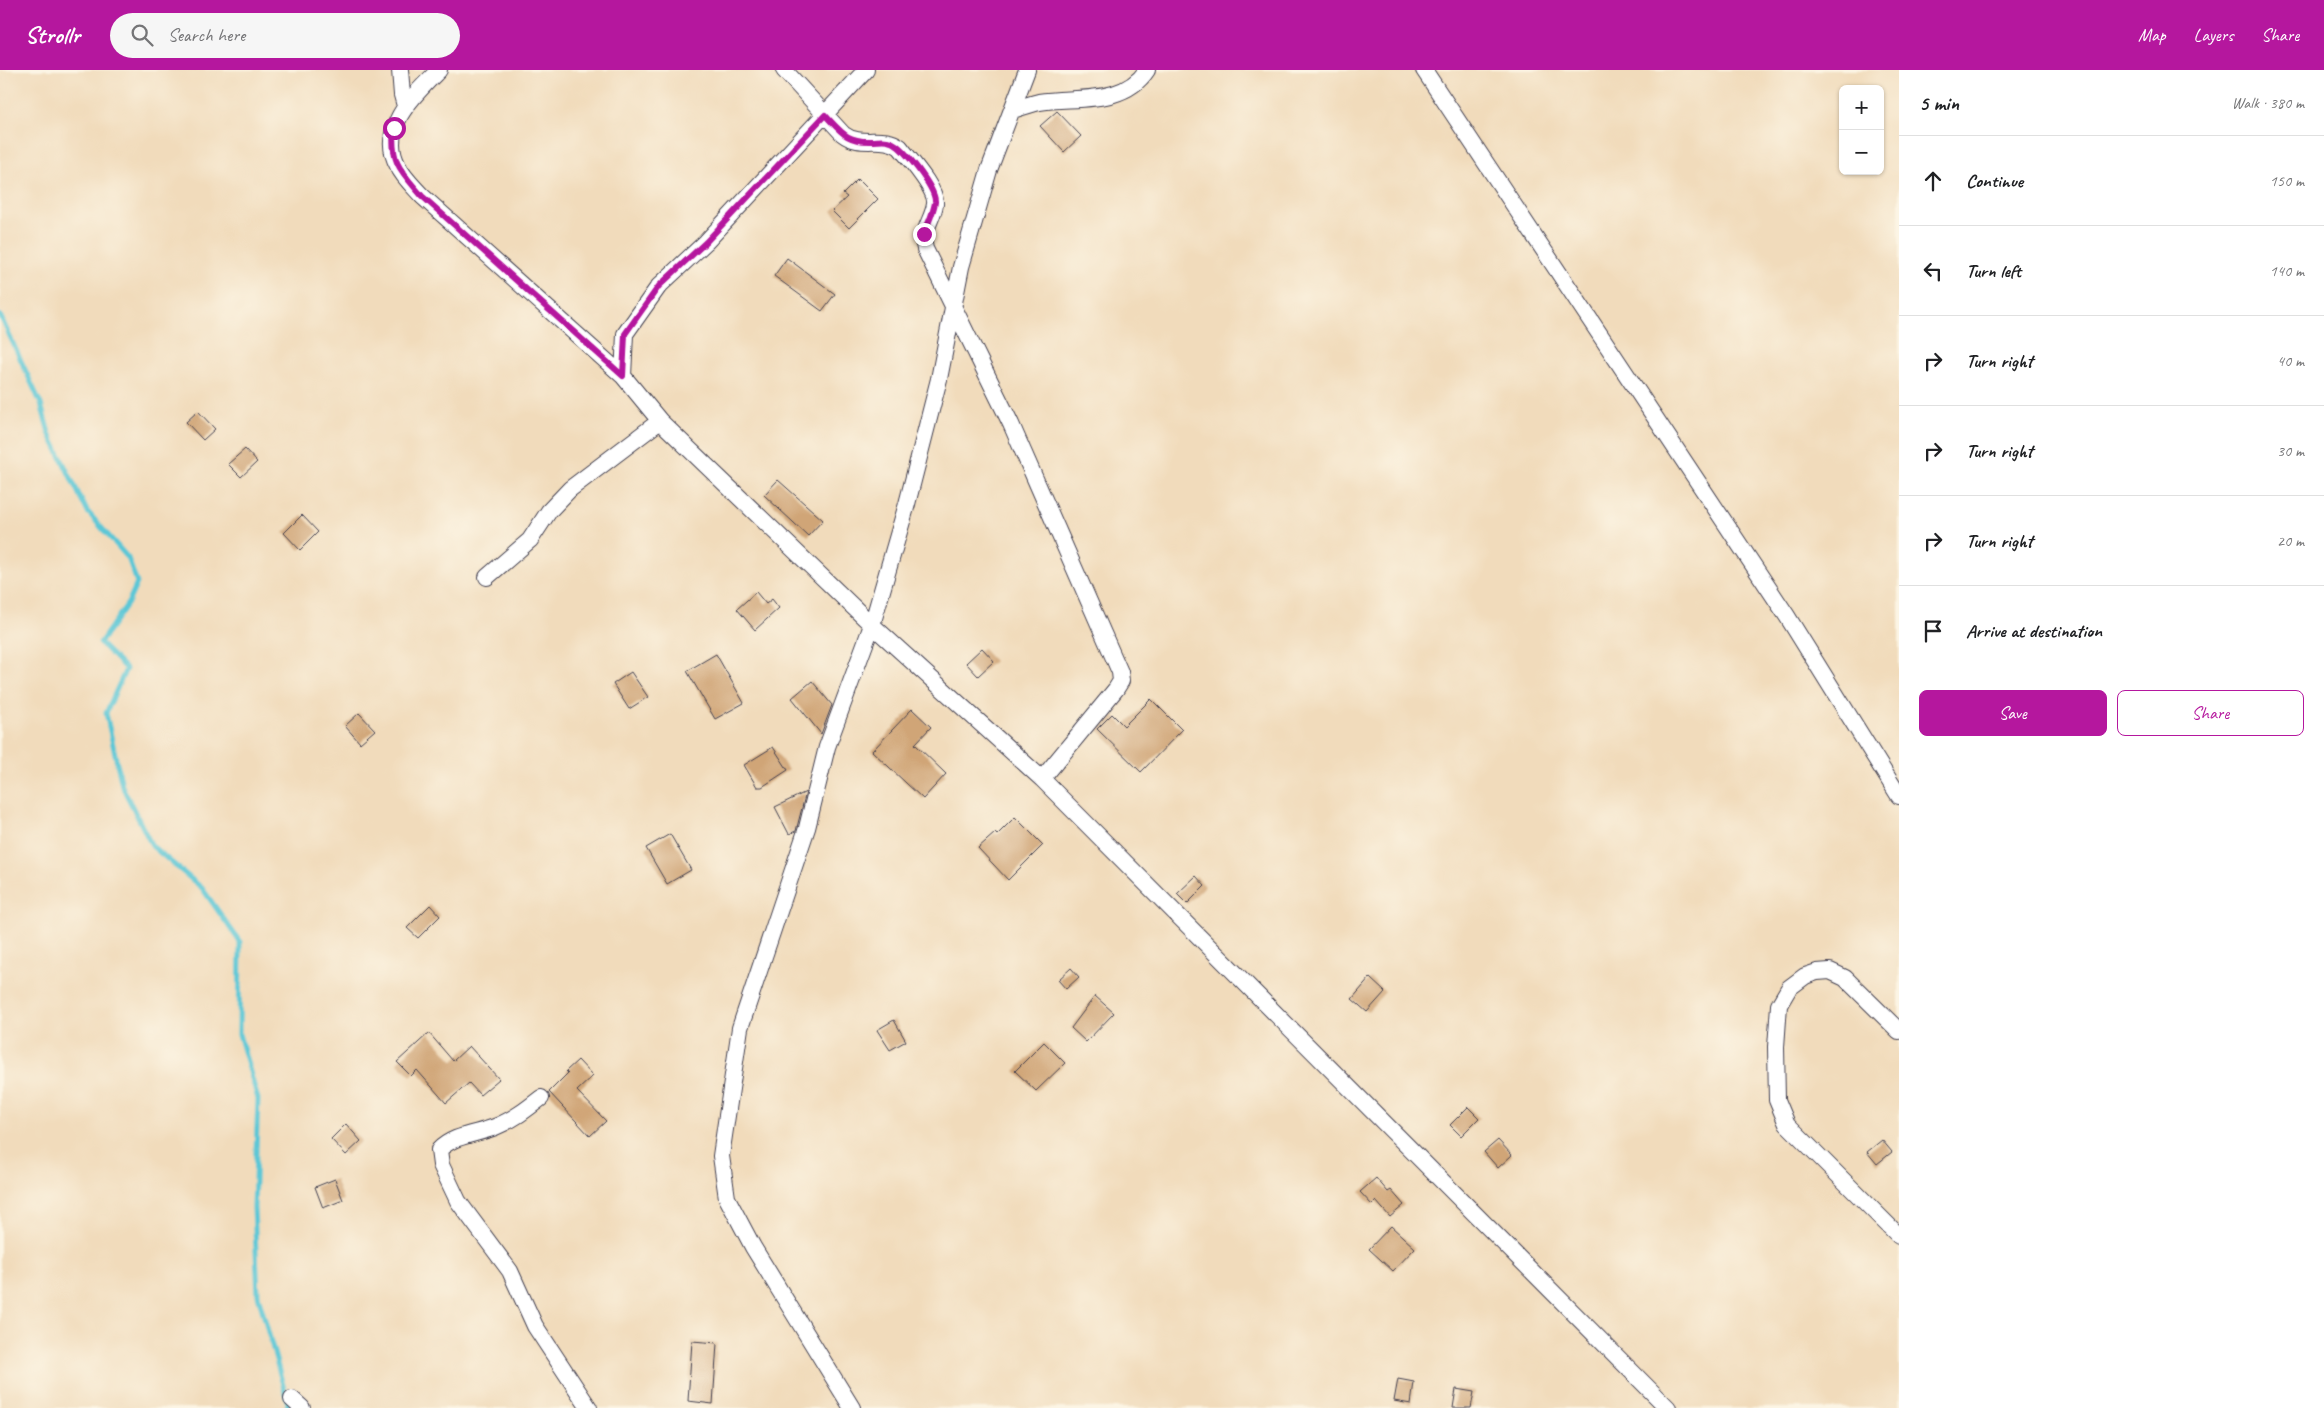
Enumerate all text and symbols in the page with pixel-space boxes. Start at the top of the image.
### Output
search box [110,13,460,58]
text: Strollr [25,20,80,50]
icon: search [128,21,156,49]
text: Search here [168,23,245,47]
text: Map [2138,24,2166,46]
text: Layers [2194,24,2233,46]
text: Share [2261,24,2299,46]
map controls [1839,85,1884,175]
button: + [1839,85,1884,130]
text: 5 min [1919,90,1959,116]
text: Walk · 380 m [2232,93,2304,113]
route start [383,117,406,140]
button: − [1839,130,1884,175]
icon: ahead [1919,167,1947,195]
text: Continue [1966,169,2023,193]
text: 150 m [2270,171,2304,191]
route end [913,223,936,246]
icon: left [1919,257,1947,285]
text: Turn left [1966,259,2021,283]
text: 140 m [2270,261,2304,281]
icon: right [1919,347,1947,375]
text: Turn right [1966,349,2033,373]
text: 40 m [2277,351,2304,371]
icon: right [1919,437,1947,465]
text: Turn right [1966,439,2033,463]
text: 30 m [2277,441,2304,461]
icon: right [1919,527,1947,555]
text: Turn right [1966,529,2033,553]
text: 20 m [2277,531,2304,551]
icon: arrive [1919,617,1947,645]
text: Arrive at destination [1966,619,2102,643]
button: Save [1919,690,2107,736]
button: Share [2117,690,2304,736]

